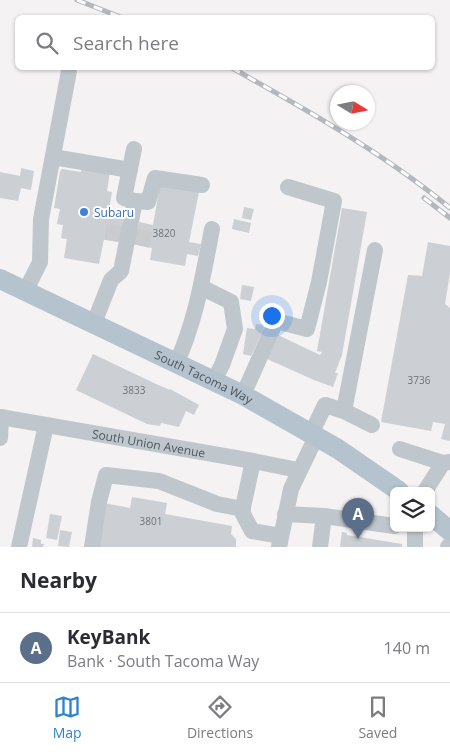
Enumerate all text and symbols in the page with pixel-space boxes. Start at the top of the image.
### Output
search box [15,15,435,70]
icon: search [33,29,61,57]
text: Search here [73,30,179,56]
north arrow [330,85,375,130]
place label: Subaru [94,204,134,221]
marker: Subaru [78,206,90,218]
house number: 3820 [153,226,176,240]
your location [259,303,285,329]
street label: South Tacoma Way [152,346,257,408]
house number: 3736 [408,373,431,387]
house number: 3833 [123,383,146,397]
street label: South Union Avenue [91,425,207,461]
map controls [390,487,435,532]
button: layers [390,487,435,532]
pin: A [342,498,374,539]
house number: 3801 [140,514,162,528]
text: Nearby [20,566,97,594]
text: KeyBank [67,624,150,650]
text: A [30,637,42,659]
text: 140 m [384,637,430,659]
text: Bank · South Tacoma Way [67,650,259,672]
tab: Map [53,693,82,742]
tab: Directions [187,693,253,742]
tab: Saved [358,693,397,742]

